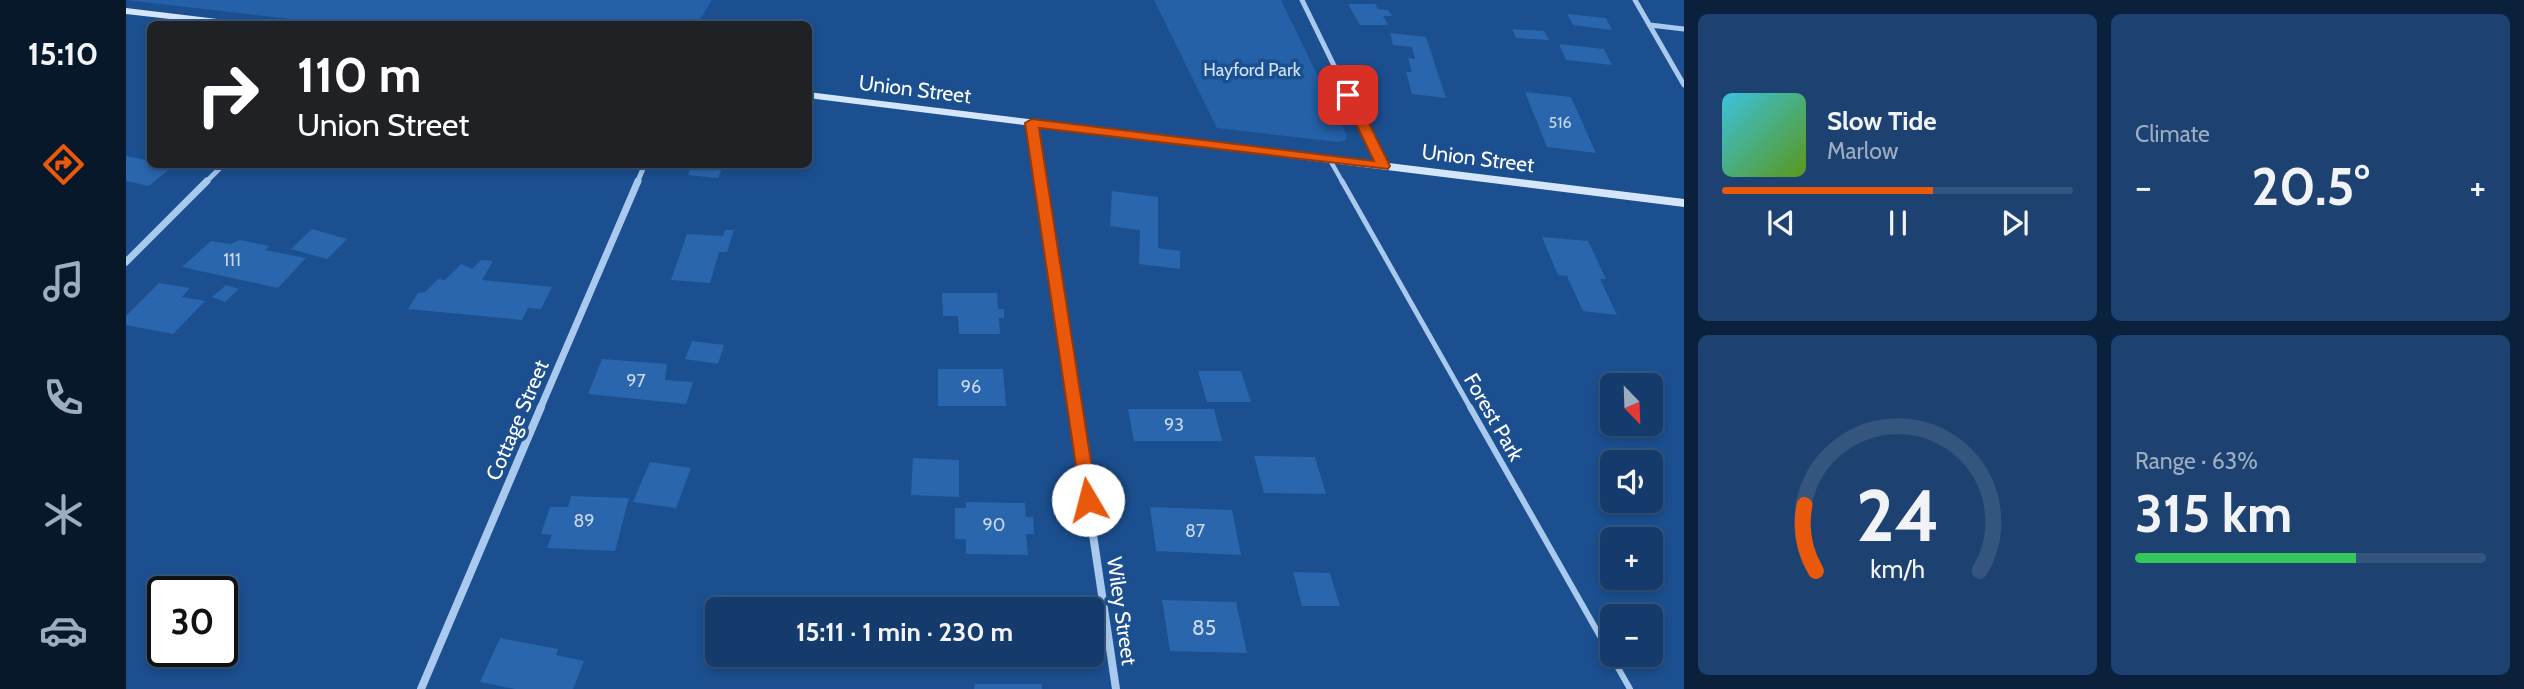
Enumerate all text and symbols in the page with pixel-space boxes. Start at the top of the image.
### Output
text: 15:10 [28,34,98,73]
text: 110 m [297,45,421,104]
icon: right [182,49,273,140]
park label: Hayford Park [1203,59,1302,81]
pin [1318,65,1378,125]
street label: Union Street [857,70,973,108]
icon: arrive [1329,76,1367,114]
text: Union Street [297,105,469,144]
text: Slow Tide [1827,105,1937,137]
house number: 516 [1549,113,1571,132]
text: Climate [2135,120,2210,148]
text: Marlow [1827,137,1898,165]
street label: Union Street [1420,139,1536,177]
icon: directions [39,140,88,189]
text: 20.5° [2251,155,2370,218]
text: − [2135,163,2152,210]
text: + [2469,163,2486,210]
icon: previous [1762,204,1800,242]
icon: pause [1879,204,1917,242]
icon: next [1996,204,2034,242]
house number: 111 [223,249,241,271]
icon: music [39,257,88,306]
street label: Cottage Street [480,356,554,484]
street label: Forest Park [1459,369,1529,466]
house number: 97 [626,370,646,392]
icon: phone [39,373,88,422]
north arrow [1600,373,1662,436]
map controls [1600,373,1663,667]
house number: 96 [961,376,981,398]
house number: 93 [1164,414,1184,436]
text: Range · 63% [2135,447,2258,475]
button: sound [1600,450,1663,513]
position arrow [1051,463,1125,537]
text: 24 [1856,471,1939,559]
text: 315 km [2135,482,2292,545]
icon: climate [39,490,88,539]
house number: 89 [573,510,595,532]
house number: 90 [983,514,1005,536]
house number: 87 [1185,520,1205,542]
button: + [1600,527,1663,590]
text: km/h [1870,554,1925,584]
street label: Wiley Street [1102,555,1142,667]
speed limit sign: 30 [147,576,238,667]
button: − [1600,604,1663,667]
icon: car [39,606,88,655]
house number: 85 [1192,615,1216,640]
text: 15:11 · 1 min · 230 m [796,616,1013,648]

